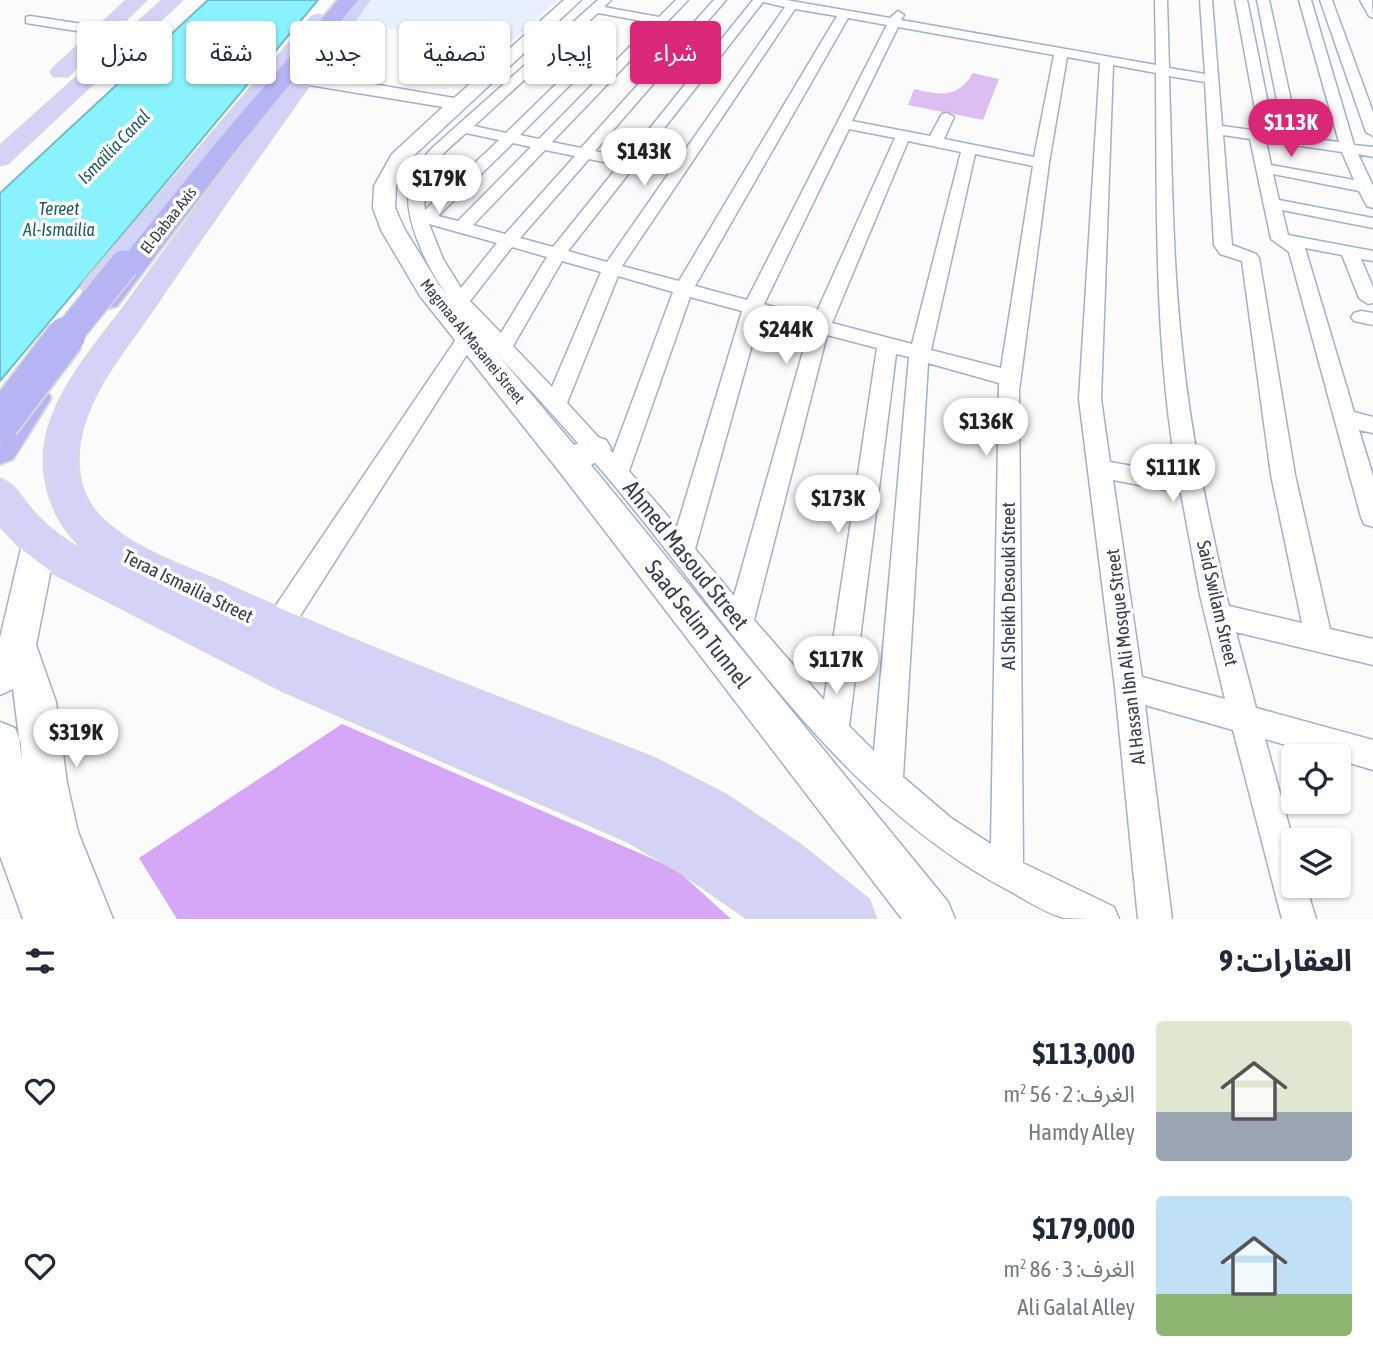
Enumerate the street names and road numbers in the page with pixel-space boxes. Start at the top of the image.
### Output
street label: El-Dabaa Axis [136,183,200,257]
street label: Magmaa Al Masanei Street [416,275,529,408]
street label: Ahmed Masoud Street [618,475,754,635]
street label: Al Sheikh Desouki Street [997,502,1019,670]
street label: Said Swilam Street [1193,538,1243,668]
street label: Teraa Ismailia Street [119,545,257,627]
street label: Al Hassan Ibn Ali Mosque Street [1101,548,1149,766]
street label: Saad Selim Tunnel [640,555,756,693]

